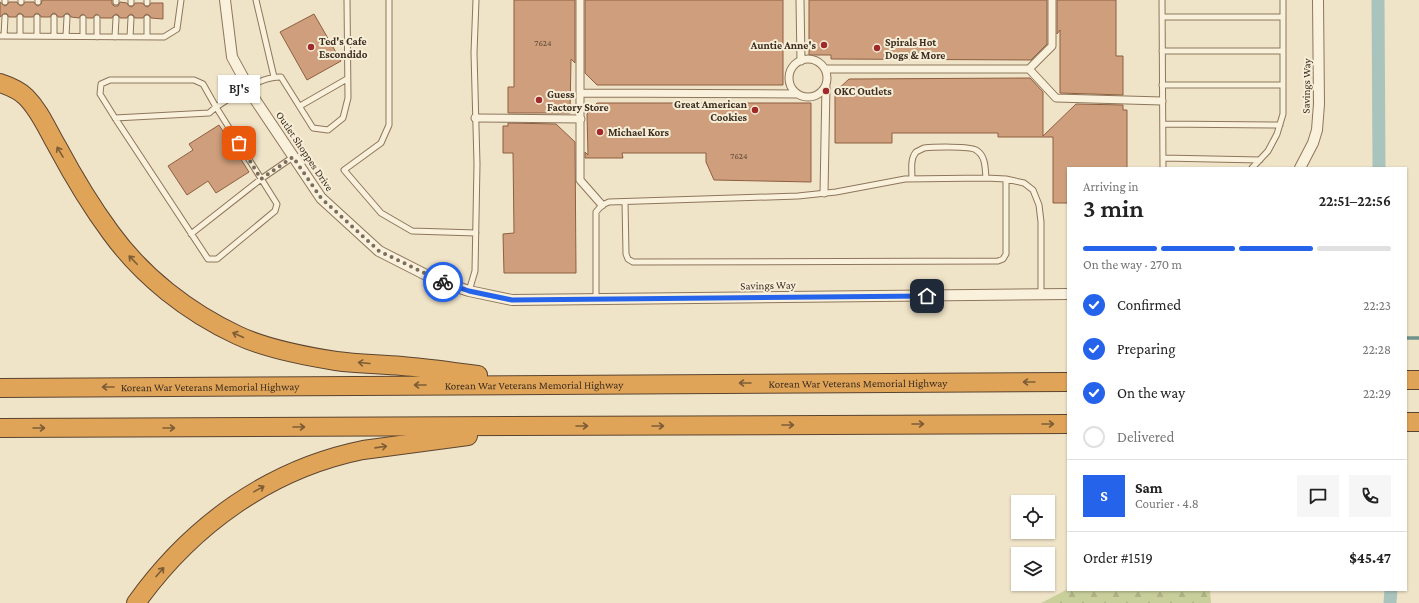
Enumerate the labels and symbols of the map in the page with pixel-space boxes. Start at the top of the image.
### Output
place label: Ted's Cafe Escondido [319,35,368,60]
place label: Spirals Hot Dogs & More [885,36,945,61]
house number: 7624 [534,38,552,48]
place label: Auntie Anne's [750,39,817,51]
marker: Auntie Anne's [819,40,829,50]
marker: Ted's Cafe Escondido [306,42,316,52]
marker: Spirals Hot Dogs & More [872,43,882,53]
street label: Savings Way [1300,57,1313,114]
callout: BJ's [218,75,260,103]
place label: OKC Outlets [834,85,892,97]
marker: OKC Outlets [821,86,831,96]
place label: Guess Factory Store [547,88,609,113]
marker: Guess Factory Store [534,95,544,105]
place label: Great American Cookies [674,98,748,123]
marker: Great American Cookies [750,105,760,115]
street label: Outlet Shoppes Drive [273,109,336,194]
pin [222,126,256,160]
place label: Michael Kors [608,126,670,138]
marker: Michael Kors [595,127,605,137]
one-way arrow [56,146,64,158]
house number: 7624 [730,151,748,161]
one-way arrow [128,255,138,265]
courier [423,262,463,302]
street label: Savings Way [740,279,797,292]
pin [910,279,944,313]
one-way arrow [232,331,244,338]
one-way arrow [358,359,371,367]
street label: Korean War Veterans Memorial Highway [769,377,948,390]
street label: Korean War Veterans Memorial Highway [445,378,624,392]
one-way arrow [1023,378,1036,386]
one-way arrow [739,379,752,387]
street label: Korean War Veterans Memorial Highway [121,380,300,393]
one-way arrow [414,381,427,389]
one-way arrow [102,383,115,391]
one-way arrow [911,420,924,428]
one-way arrow [1041,420,1054,428]
one-way arrow [781,421,794,429]
one-way arrow [575,422,588,430]
one-way arrow [651,422,664,430]
one-way arrow [292,423,305,431]
one-way arrow [32,424,45,432]
one-way arrow [162,424,175,432]
one-way arrow [374,443,387,451]
one-way arrow [253,485,265,493]
one-way arrow [155,567,164,577]

